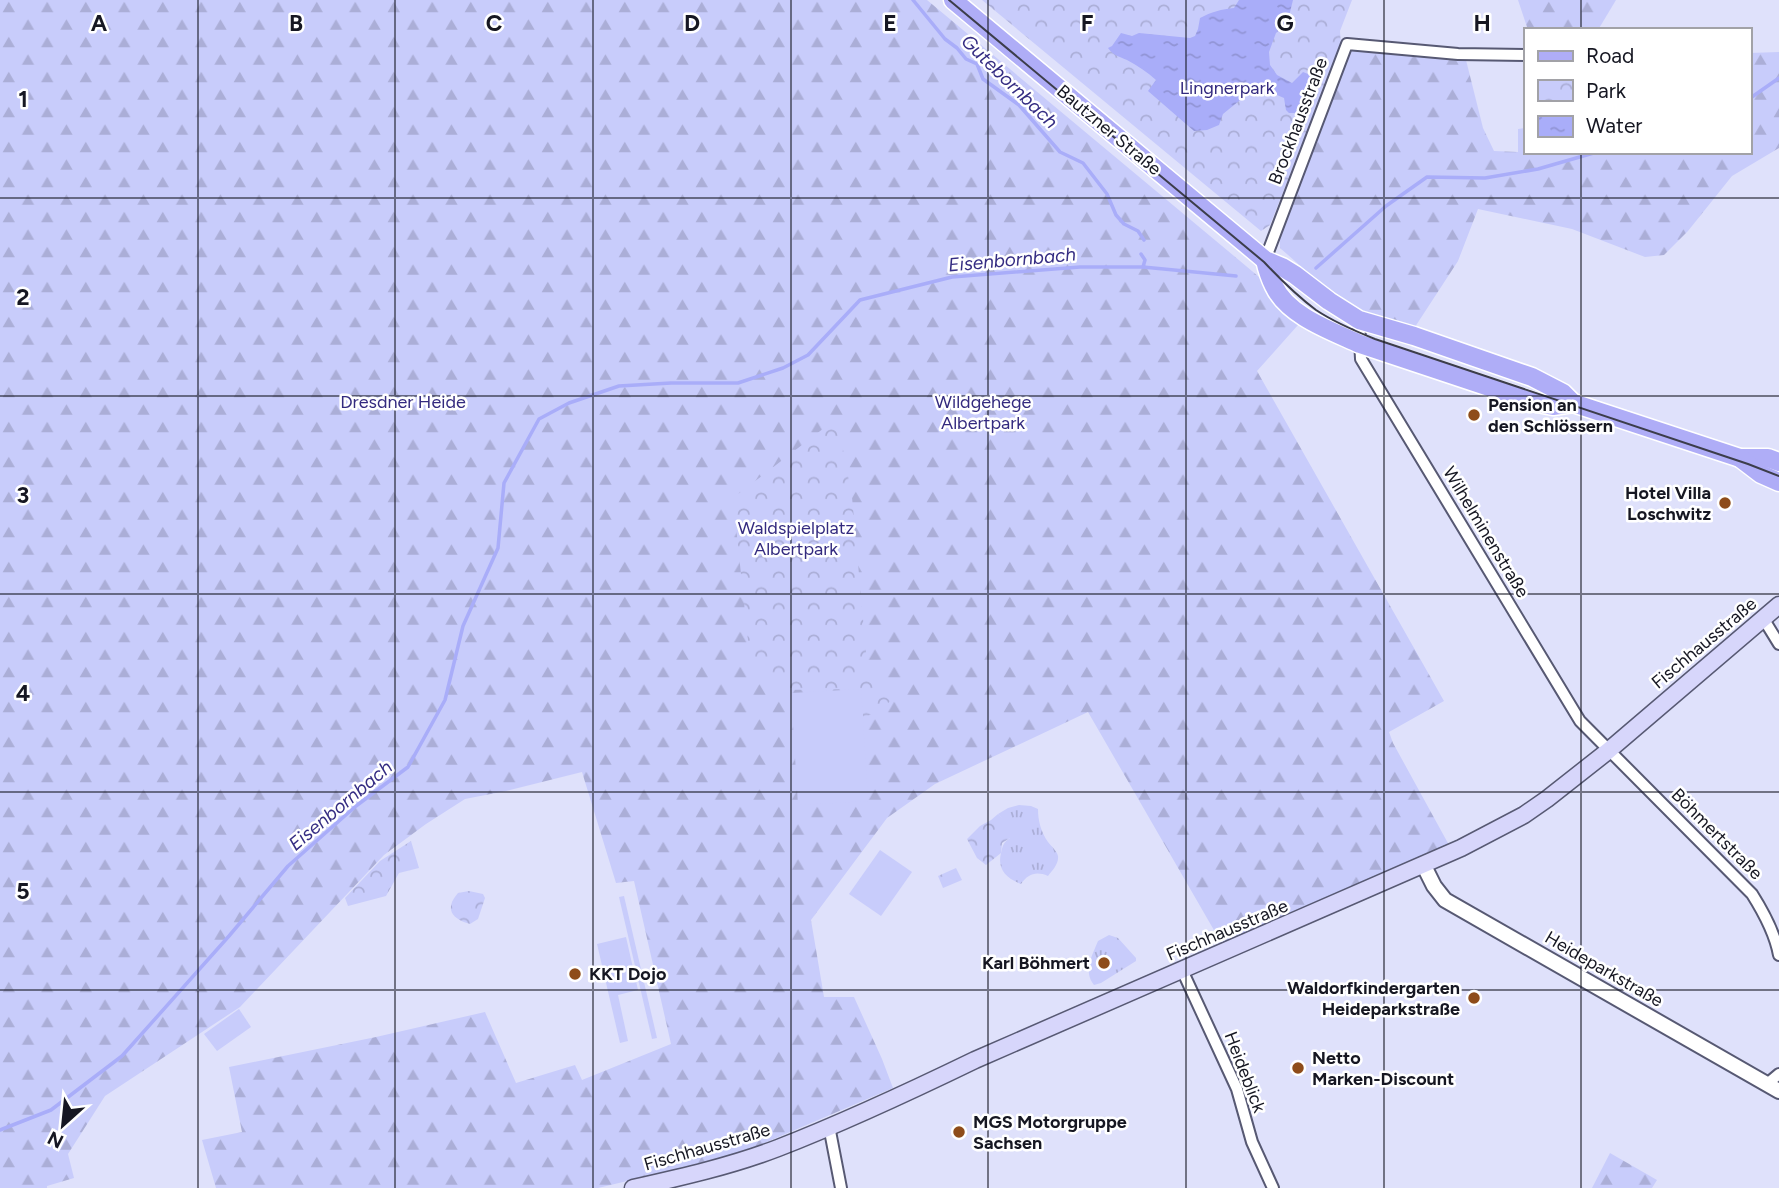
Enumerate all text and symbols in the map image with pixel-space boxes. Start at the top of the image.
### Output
text: A [91,9,108,37]
text: B [289,9,303,37]
text: C [486,9,503,37]
text: D [684,9,700,37]
text: E [883,9,897,37]
text: F [1081,9,1094,37]
text: G [1276,9,1294,37]
text: H [1473,9,1491,37]
legend [1524,28,1751,154]
water label: Gutebornbach [957,30,1063,133]
text: Road [1586,43,1634,68]
street label: Brockhausstraße [1264,54,1332,188]
park label: Lingnerpark [1180,77,1275,99]
text: Park [1586,78,1627,103]
street label: Bautzner Straße [1052,80,1166,180]
text: 1 [18,85,28,113]
text: Water [1586,113,1642,138]
water label: Eisenbornbach [947,242,1077,277]
text: 2 [16,283,30,311]
park label: Dresdner Heide [340,391,466,413]
park label: Wildgehege Albertpark [935,391,1031,434]
place label: Pension an den Schlössern [1488,394,1613,437]
marker: Pension an den Schlössern [1466,407,1482,423]
street label: Wilhelminenstraße [1438,462,1534,602]
text: 3 [17,481,29,509]
place label: Hotel Villa Loschwitz [1625,482,1711,525]
marker: Hotel Villa Loschwitz [1717,495,1733,511]
park label: Waldspielplatz Albertpark [738,517,854,560]
street label: Fischhausstraße [1647,593,1761,693]
text: 4 [16,679,30,707]
water label: Eisenbornbach [284,755,397,855]
street label: Böhmertstraße [1667,784,1767,884]
text: 5 [16,877,30,905]
street label: Fischhausstraße [1163,894,1291,966]
street label: Heideparkstraße [1541,926,1667,1012]
place label: Karl Böhmert [982,952,1090,974]
marker: Karl Böhmert [1096,955,1112,971]
place label: KKT Dojo [589,963,667,985]
marker: KKT Dojo [567,966,583,982]
place label: Waldorfkindergarten Heideparkstraße [1287,977,1460,1020]
marker: Waldorfkindergarten Heideparkstraße [1466,990,1482,1006]
street label: Heideblick [1219,1028,1271,1116]
place label: Netto Marken-Discount [1312,1047,1454,1090]
marker: Netto Marken-Discount [1290,1060,1306,1076]
north arrow [28,1090,98,1160]
place label: MGS Motorgruppe Sachsen [973,1111,1127,1154]
street label: Fischhausstraße [641,1118,773,1176]
marker: MGS Motorgruppe Sachsen [951,1124,967,1140]
text: N [44,1126,67,1153]

